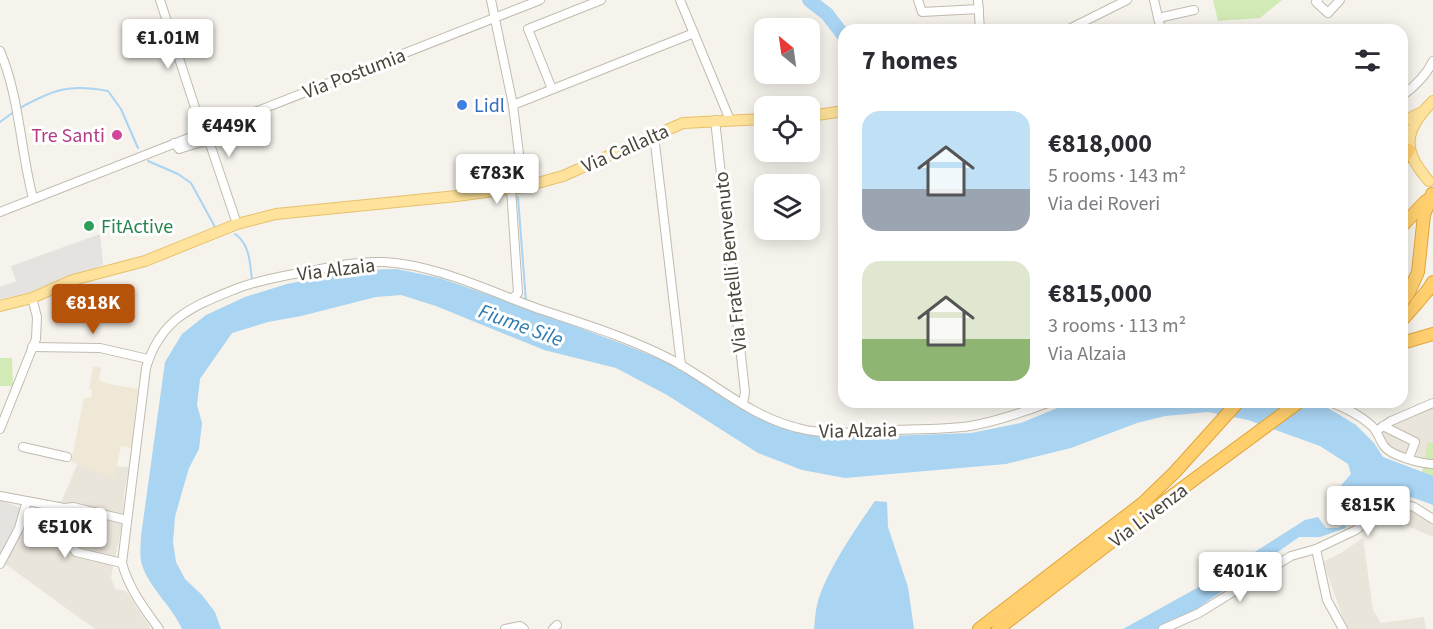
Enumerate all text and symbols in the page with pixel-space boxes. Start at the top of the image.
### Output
north arrow [754,18,820,84]
map controls [754,18,820,240]
pin: €1.01M [119,19,217,70]
text: €1.01M [136,24,200,52]
street label: Via Postumia [299,41,410,106]
text: 7 homes [862,42,957,79]
icon: filters [1351,44,1384,77]
place label: Lidl [474,92,505,120]
button: locate [754,96,820,162]
marker: Lidl [455,98,469,112]
pin: €449K [187,107,271,158]
text: €449K [202,112,256,140]
street label: Via Callalta [577,117,673,181]
place label: Tre Santi [31,122,105,150]
text: €818,000 [1048,125,1152,162]
marker: Tre Santi [110,128,124,142]
icon: home [910,135,982,207]
pin: €783K [455,154,539,205]
text: €783K [470,159,524,187]
text: 5 rooms · 143 m² [1048,162,1186,190]
street label: Via Fratelli Benvenuto [708,170,754,354]
button: layers [754,174,820,240]
text: Via dei Roveri [1048,190,1160,218]
place label: FitActive [101,213,173,241]
marker: FitActive [82,219,96,233]
street label: Via Alzaia [296,251,377,289]
text: €815,000 [1048,275,1152,312]
pin: €818K [51,284,135,335]
icon: home [910,285,982,357]
text: €818K [66,289,120,317]
water label: Fiume Sile [475,296,567,354]
text: 3 rooms · 113 m² [1048,312,1186,340]
text: Via Alzaia [1048,340,1126,368]
street label: Via Alzaia [819,416,897,446]
street label: Via Livenza [1103,477,1194,555]
pin: €815K [1326,486,1410,537]
text: €815K [1341,491,1395,519]
pin: €510K [23,508,107,559]
text: €510K [38,513,92,541]
pin: €401K [1198,552,1282,603]
text: €401K [1213,557,1267,585]

